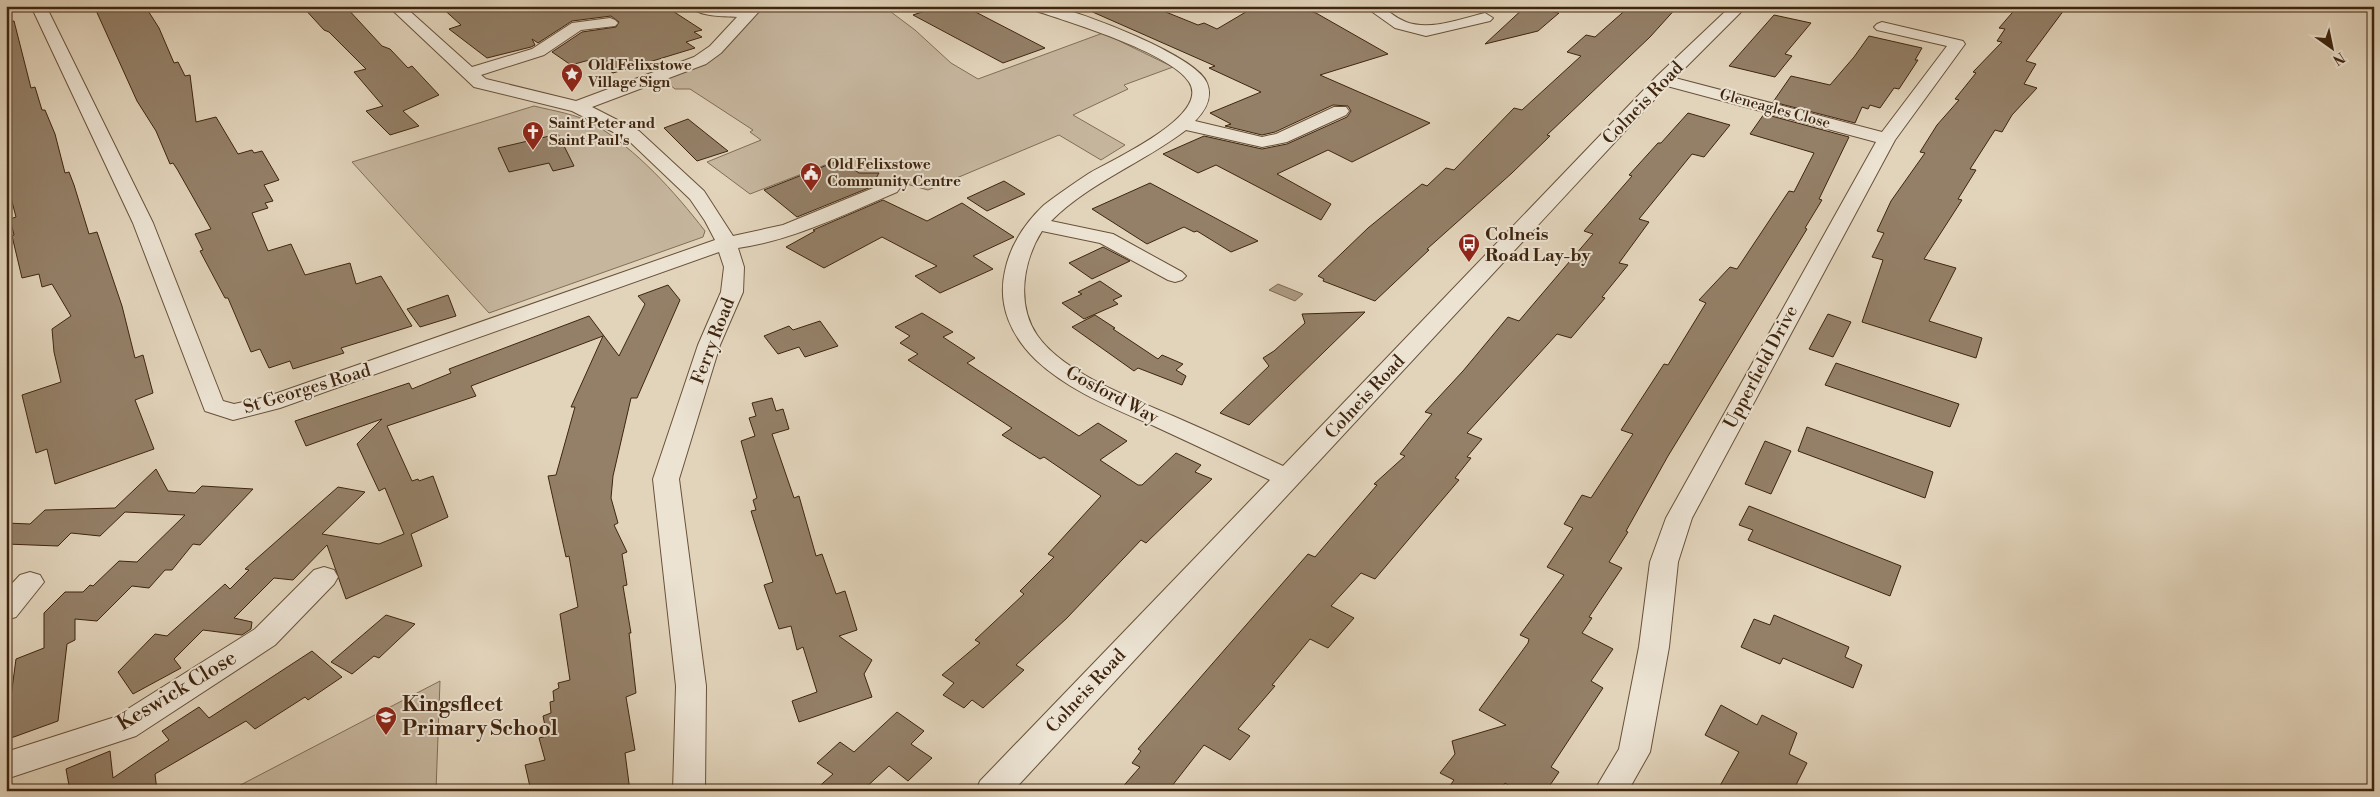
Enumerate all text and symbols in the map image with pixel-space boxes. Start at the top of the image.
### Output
north arrow [2308,22,2358,72]
text: N [2329,47,2348,69]
place label: Old Felixstowe Village Sign [587,56,692,92]
street label: Colneis Road [1598,56,1689,149]
place icon: Old Felixstowe Village Sign [560,62,584,93]
street label: Gleneagles Close [1718,85,1832,133]
place label: Saint Peter and Saint Paul's [549,114,656,150]
church icon: Saint Peter and Saint Paul's [521,120,545,151]
place label: Old Felixstowe Community Centre [827,155,961,191]
public building icon: Old Felixstowe Community Centre [799,161,823,192]
place label: Colneis Road Lay-by [1485,223,1592,267]
bus stop icon: Colneis Road Lay-by [1457,232,1481,263]
street label: Ferry Road [686,294,740,387]
street label: Upperfield Drive [1719,301,1803,433]
street label: Colneis Road [1320,349,1410,444]
street label: St Georges Road [240,358,374,419]
street label: Gosford Way [1062,361,1163,429]
street label: Colneis Road [1041,643,1131,738]
street label: Keswick Close [112,645,242,737]
place label: Kingsfleet Primary School [402,692,558,742]
school or university icon: Kingsfleet Primary School [374,705,398,736]

